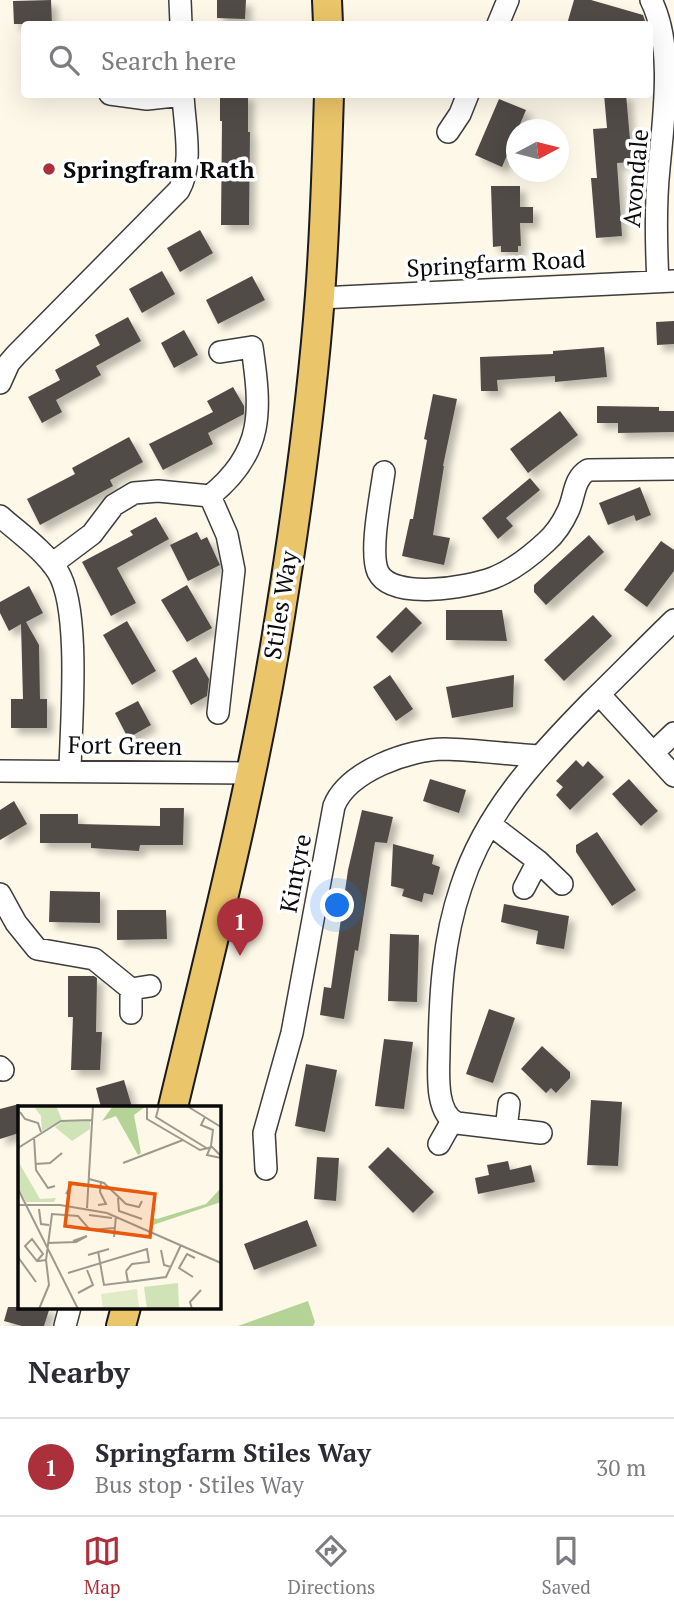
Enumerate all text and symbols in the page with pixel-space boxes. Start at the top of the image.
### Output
search box [21,21,653,98]
icon: search [45,41,83,79]
text: Search here [101,43,236,77]
north arrow [506,119,569,182]
street label: Avondale [615,127,655,229]
place label: Springfram Rath [63,153,255,185]
marker: Springfram Rath [41,161,57,177]
street label: Springfarm Road [406,242,586,284]
street label: Stiles Way [256,547,305,662]
street label: Fort Green [68,728,182,762]
street label: Kintyre [272,831,318,915]
your location [320,888,354,922]
pin: 1 [217,898,263,956]
inset map [18,1106,220,1308]
text: Nearby [28,1352,130,1392]
text: Springfarm Stiles Way [95,1435,371,1469]
text: 1 [45,1452,58,1483]
text: 30 m [596,1452,646,1483]
text: Bus stop · Stiles Way [95,1469,304,1500]
tab: Map [83,1532,121,1599]
tab: Directions [288,1532,375,1599]
tab: Saved [542,1532,591,1599]

